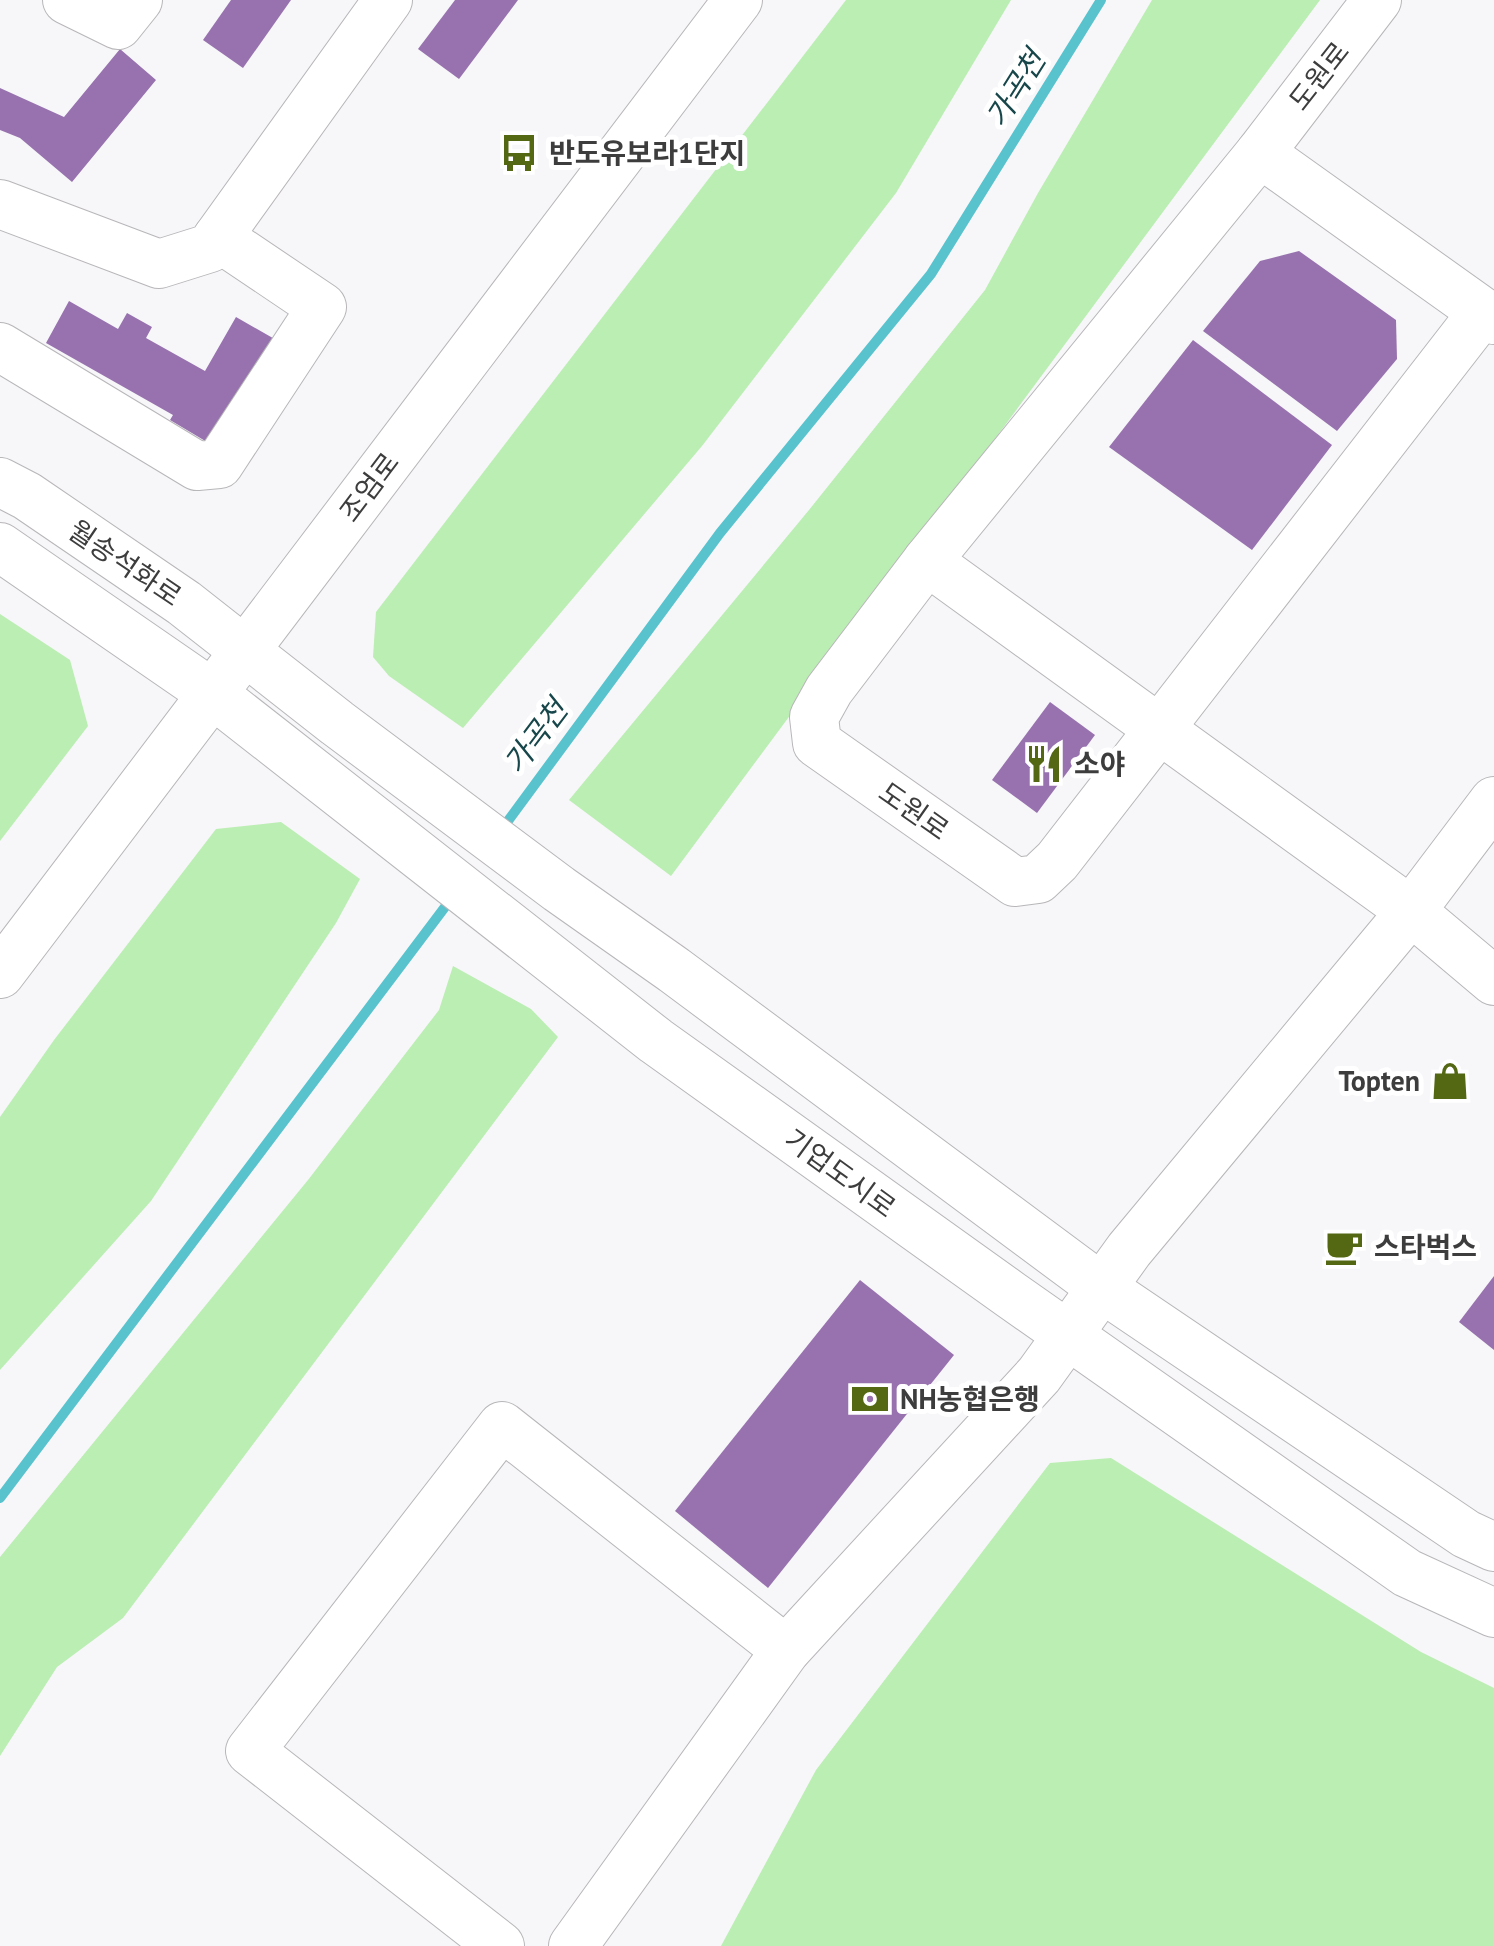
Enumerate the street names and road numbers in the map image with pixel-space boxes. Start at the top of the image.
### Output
street label: 도원로 [1280,34,1357,118]
street label: 조엄로 [331,445,407,529]
street label: 월송석화로 [62,511,189,614]
street label: 도원로 [872,773,957,848]
street label: 기업도시로 [777,1120,903,1225]

